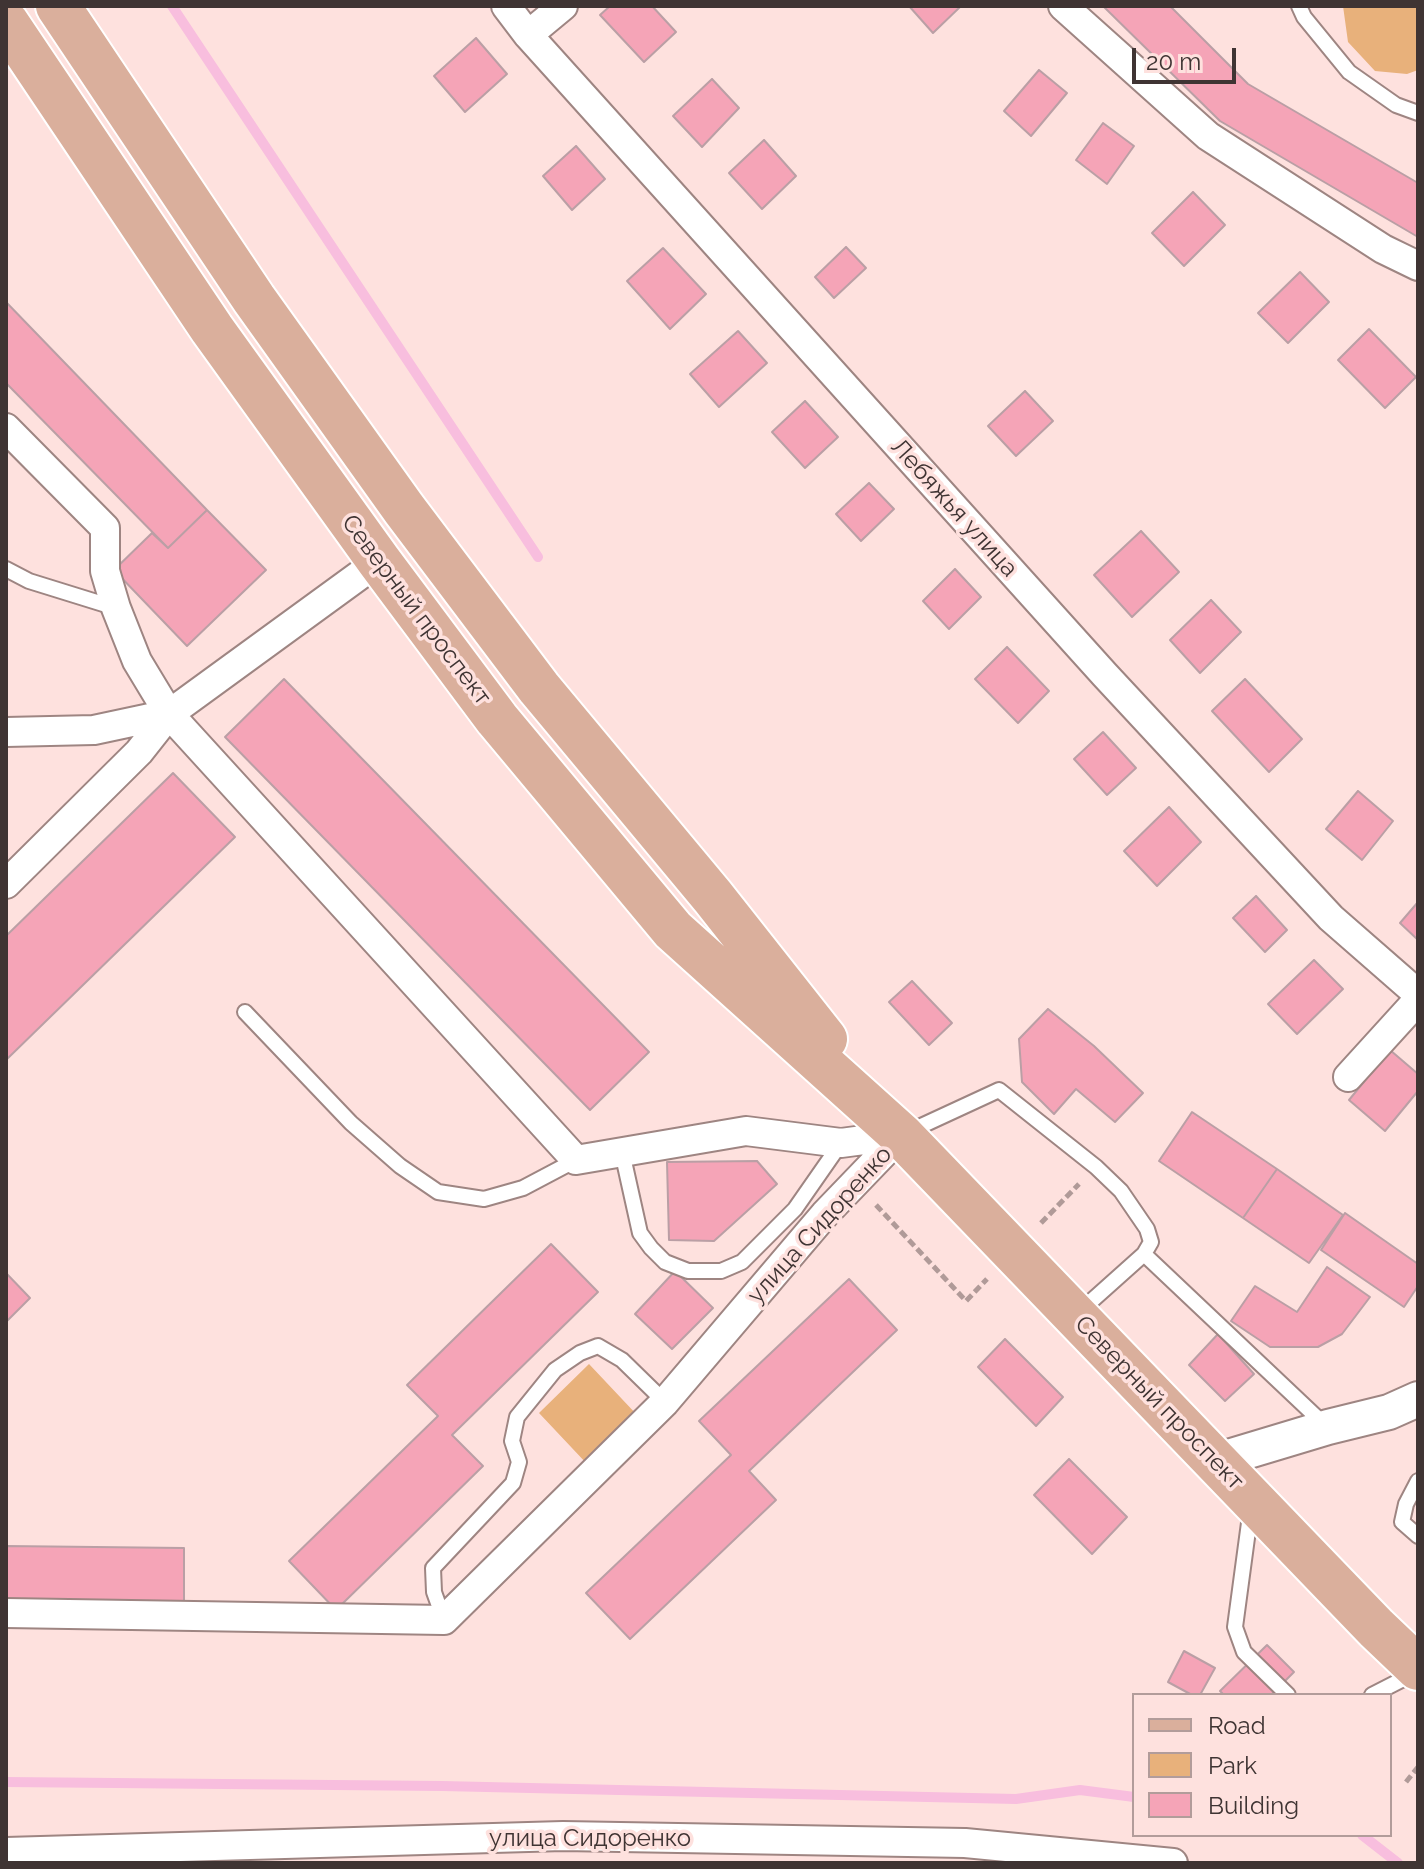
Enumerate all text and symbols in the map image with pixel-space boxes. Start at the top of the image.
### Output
scale bar [1136,32,1240,82]
text: 20 m [1146,47,1201,76]
street label: Лебяжья улица [885,433,1023,583]
street label: Северный проспект [335,509,497,711]
street label: улица Сидоренко [742,1140,898,1310]
street label: Северный проспект [1069,1310,1249,1496]
legend [1132,1693,1392,1837]
text: Road [1208,1711,1266,1740]
text: Park [1208,1751,1257,1780]
text: Building [1208,1791,1299,1820]
street label: улица Сидоренко [489,1825,691,1853]

